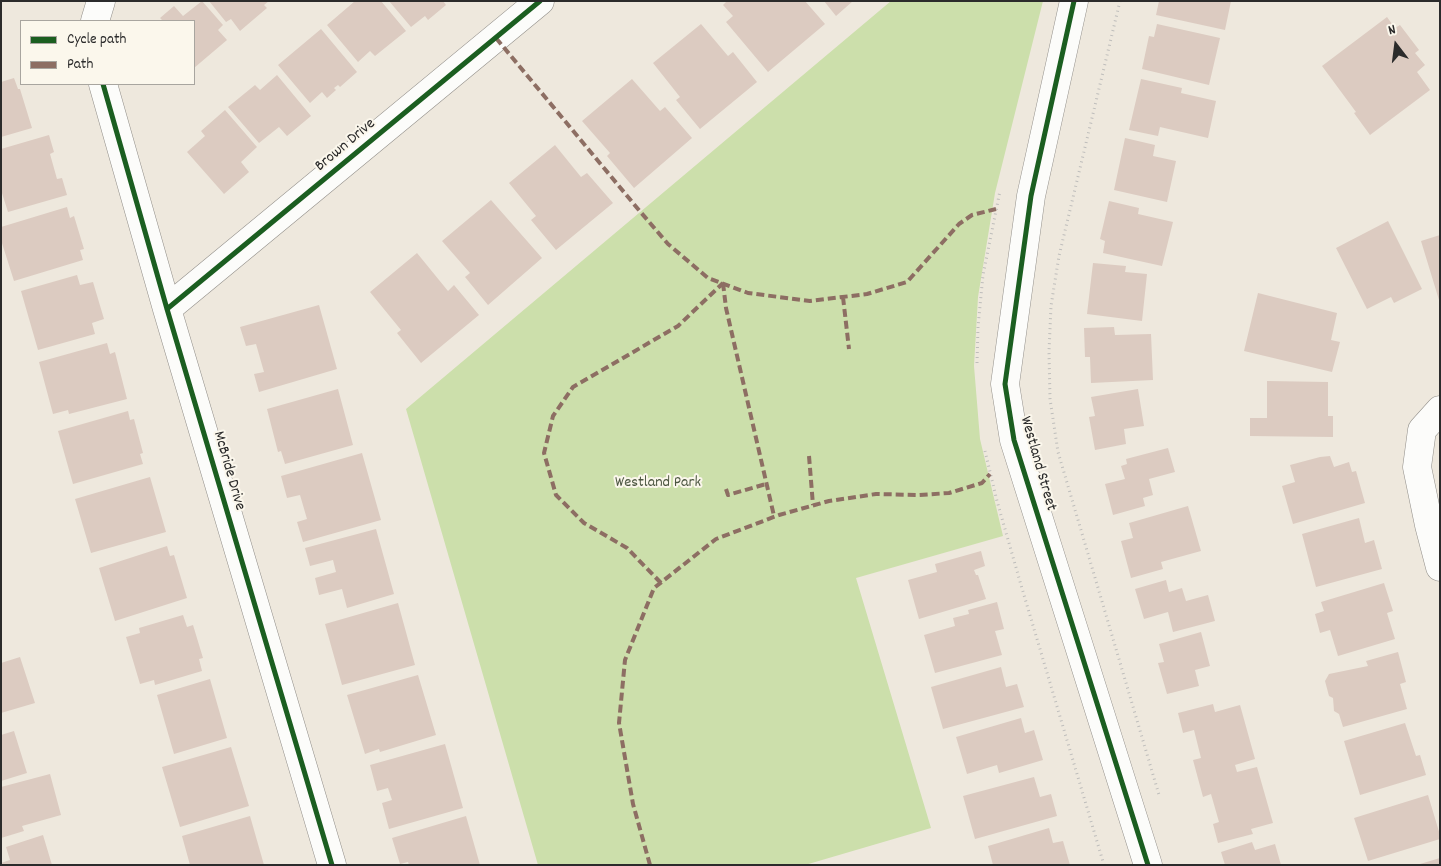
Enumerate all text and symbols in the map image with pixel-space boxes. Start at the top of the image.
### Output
legend [20,20,195,85]
north arrow [1371,20,1421,70]
text: N [1386,20,1398,41]
text: Cycle path [67,29,126,51]
text: Path [67,54,93,76]
street label: Brown Drive [312,115,380,177]
street label: Westland Street [1014,414,1060,514]
street label: McBride Drive [208,429,248,513]
park label: Westland Park [615,474,701,494]

